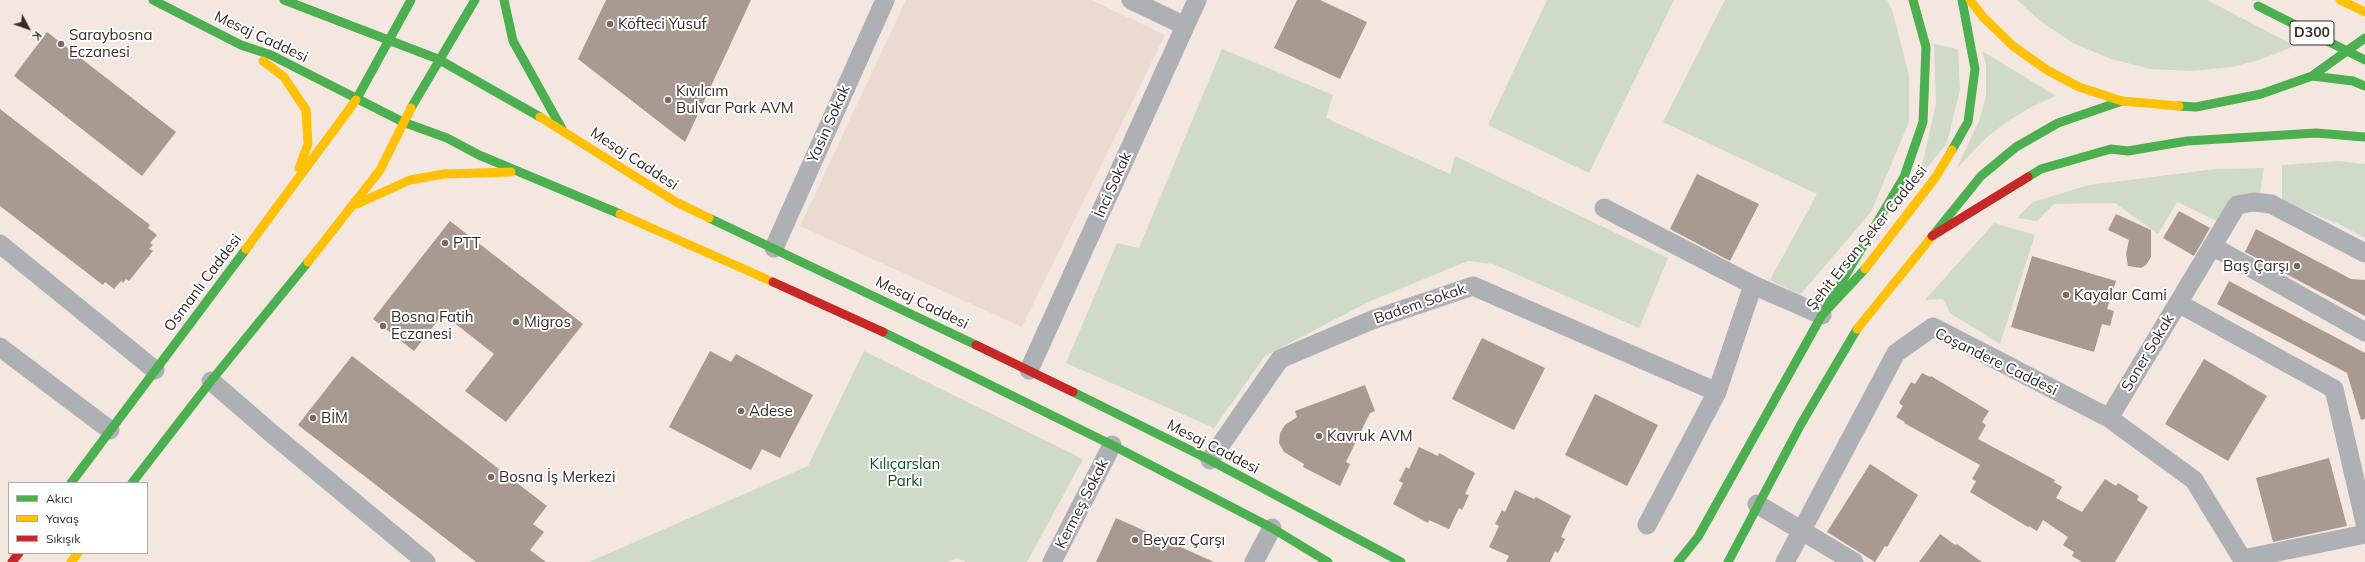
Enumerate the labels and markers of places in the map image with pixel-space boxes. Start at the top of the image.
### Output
place label: Köfteci Yusuf [618,15,707,33]
marker: Köfteci Yusuf [605,19,615,29]
place label: Saraybosna Eczanesi [69,26,152,61]
marker: Saraybosna Eczanesi [56,39,66,49]
place label: Kıvılcım Bulvar Park AVM [676,82,794,117]
marker: Kıvılcım Bulvar Park AVM [663,95,673,105]
place label: PTT [453,234,481,252]
marker: PTT [440,238,450,248]
place label: Baş Çarşı [2223,257,2289,275]
marker: Baş Çarşı [2292,261,2302,271]
place label: Kayalar Cami [2074,286,2167,304]
marker: Kayalar Cami [2061,290,2071,300]
place label: Bosna Fatih Eczanesi [391,308,474,343]
place label: Migros [524,313,571,331]
marker: Migros [511,317,521,327]
marker: Bosna Fatih Eczanesi [378,321,388,331]
place label: Adese [749,402,793,420]
marker: Adese [736,406,746,416]
place label: BİM [321,409,348,427]
marker: BİM [308,413,318,423]
place label: Kavruk AVM [1327,427,1413,445]
marker: Kavruk AVM [1314,431,1324,441]
place label: Bosna İş Merkezi [499,468,616,486]
marker: Bosna İş Merkezi [486,472,496,482]
place label: Beyaz Çarşı [1143,531,1225,549]
marker: Beyaz Çarşı [1130,535,1140,545]

